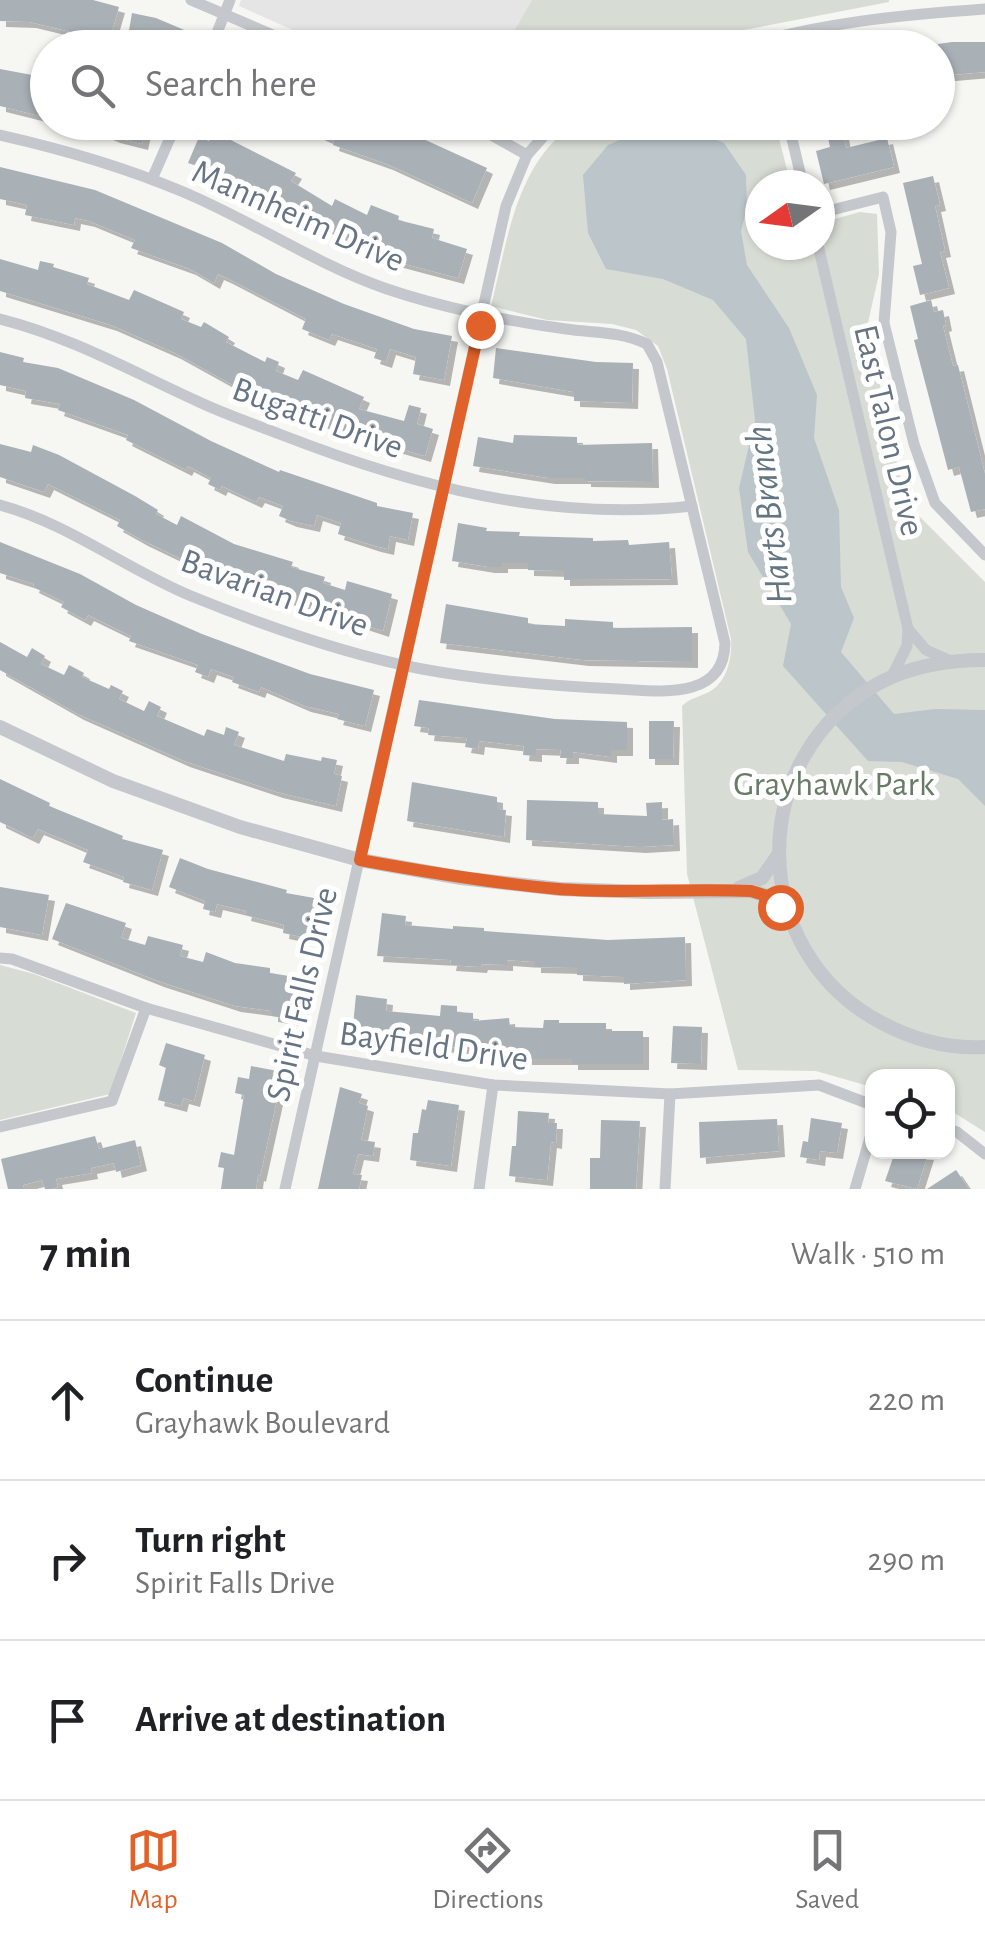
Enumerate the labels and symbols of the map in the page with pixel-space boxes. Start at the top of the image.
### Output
street label: Mannheim Drive [187,154,410,279]
north arrow [745,170,835,260]
route end [458,303,504,349]
street label: East Talon Drive [847,321,930,539]
street label: Bugatti Drive [228,371,407,465]
water label: Harts Branch [740,423,800,606]
street label: Bavarian Drive [176,543,373,644]
park label: Grayhawk Park [733,767,935,802]
street label: Spirit Falls Drive [261,884,344,1105]
route start [758,885,804,931]
street label: Bayfield Drive [337,1016,530,1077]

